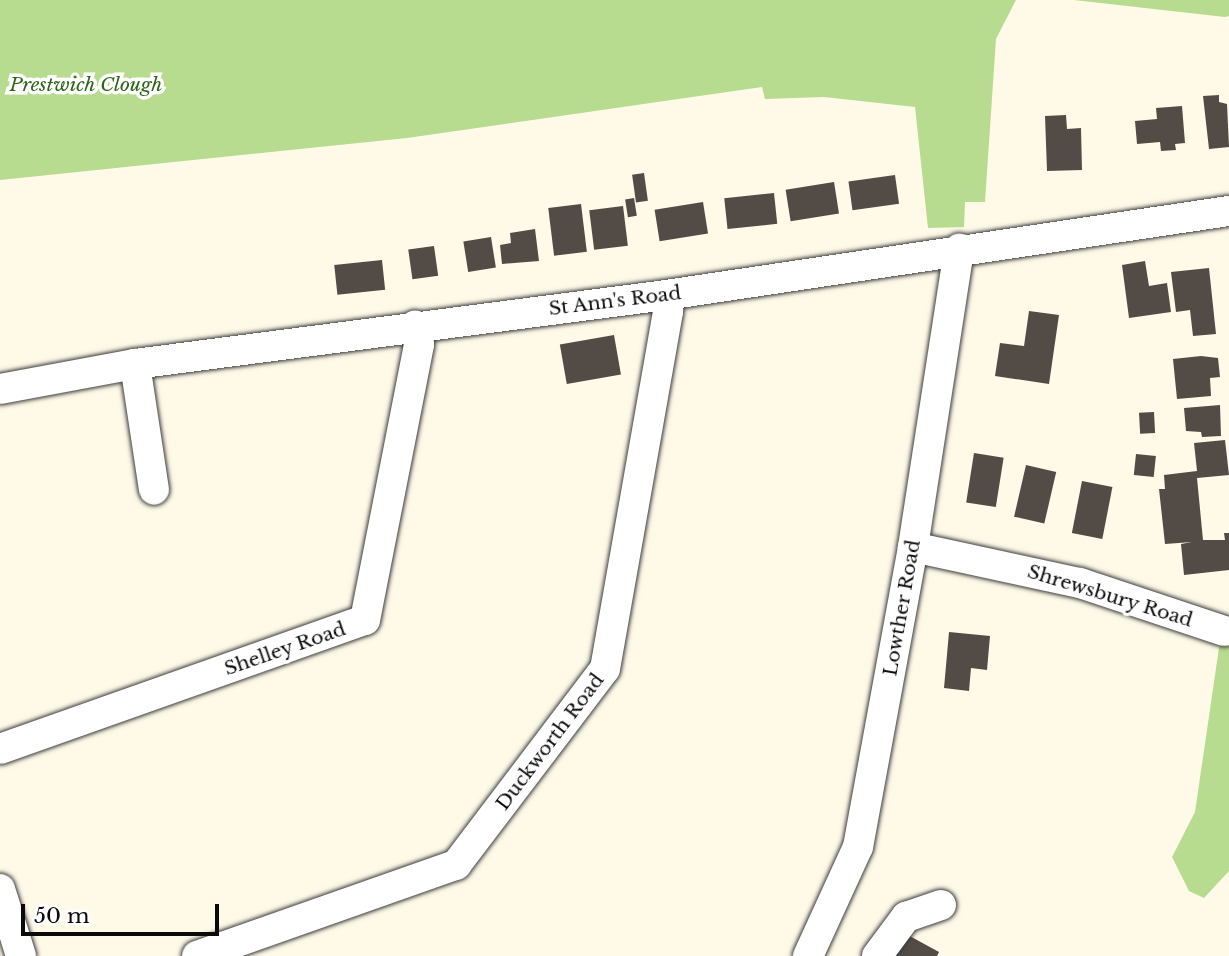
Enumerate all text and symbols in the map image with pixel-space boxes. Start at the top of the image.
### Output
park label: Prestwich Clough [9,74,163,96]
street label: St Ann's Road [547,282,683,320]
street label: Lowther Road [879,538,925,678]
street label: Shrewsbury Road [1025,560,1195,632]
street label: Shelley Road [221,617,349,681]
street label: Duckworth Road [491,669,609,815]
scale bar [24,890,222,934]
text: 50 m [34,903,89,929]

